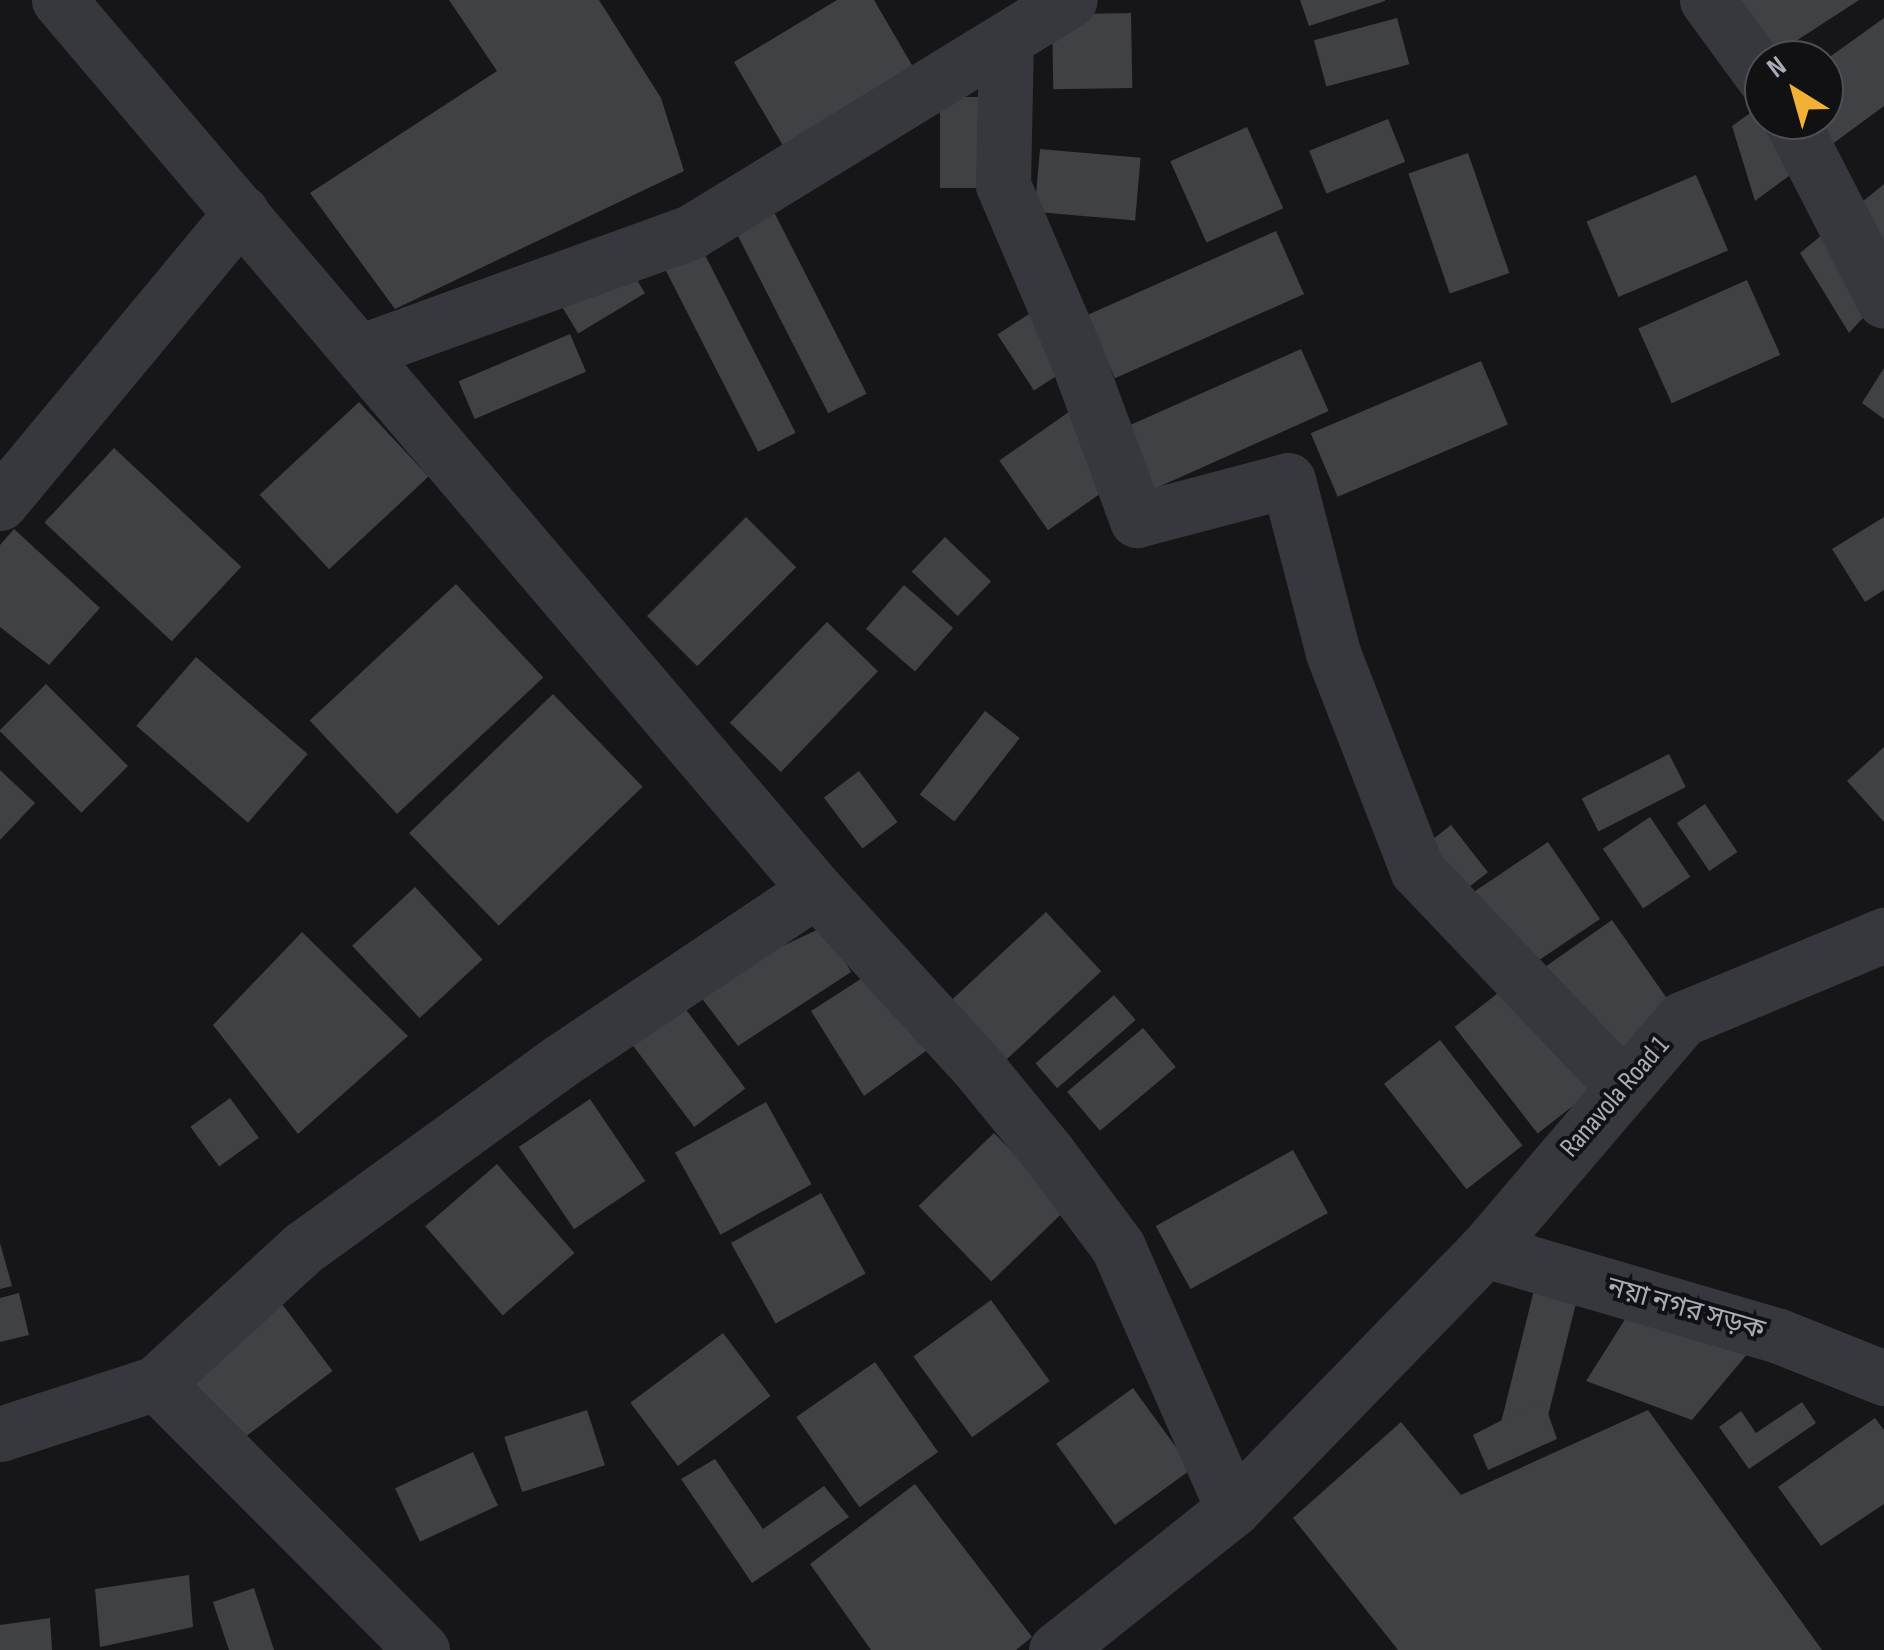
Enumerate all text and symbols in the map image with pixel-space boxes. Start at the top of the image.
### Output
north arrow [1744,40,1844,140]
text: N [1761,50,1793,85]
street label: Ranavola Road 1 [1553,1030,1677,1164]
street label: নয়া নগর সড়ক [1603,1270,1769,1348]

